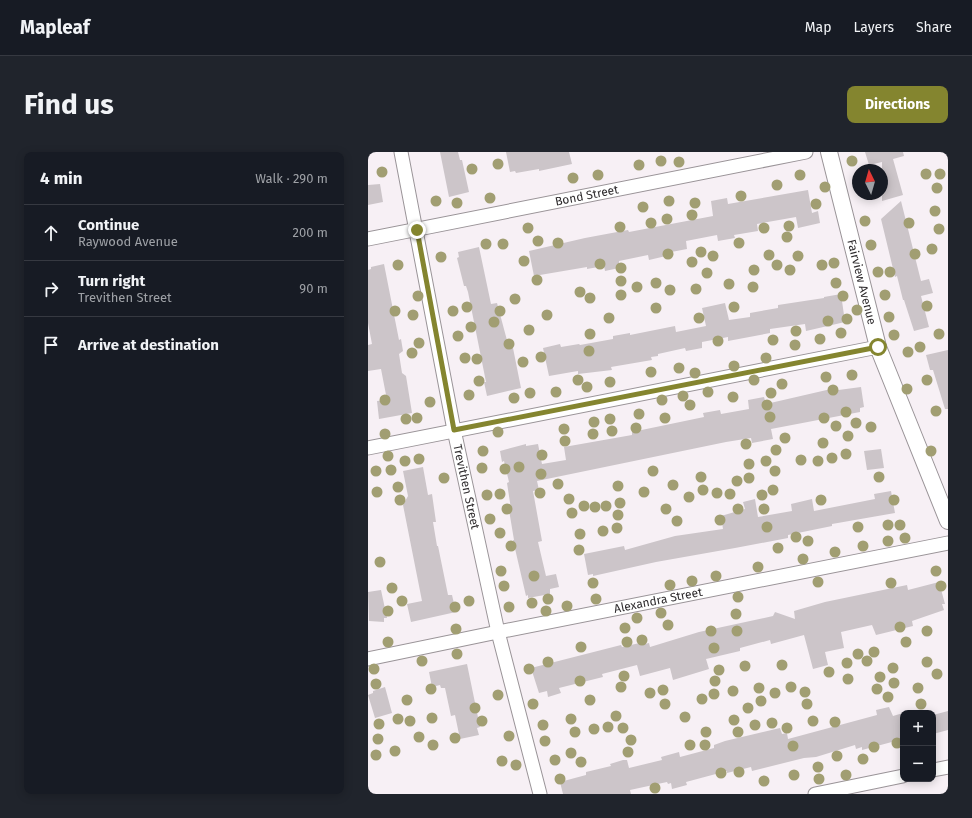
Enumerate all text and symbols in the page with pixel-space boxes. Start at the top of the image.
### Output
text: Mapleaf [20,16,90,39]
text: Map [805,19,831,36]
text: Layers [853,19,894,36]
text: Share [916,19,952,36]
button: Directions [847,86,948,123]
text: Find us [24,88,114,121]
north arrow [852,164,888,200]
text: 4 min [40,168,83,189]
text: Walk · 290 m [255,171,328,186]
street label: Bond Street [554,182,620,209]
text: Continue [78,216,139,234]
route end [408,221,426,239]
icon: ahead [40,222,62,244]
text: 200 m [292,225,328,240]
text: Raywood Avenue [78,234,178,249]
street label: Fairview Avenue [844,238,879,326]
text: Turn right [78,272,145,290]
icon: right [40,278,62,300]
text: 90 m [299,281,328,296]
text: Trevithen Street [78,290,172,305]
icon: arrive [40,334,62,356]
text: Arrive at destination [78,336,219,354]
route start [869,338,887,356]
street label: Trevithen Street [450,443,483,531]
street label: Alexandra Street [613,585,704,616]
map controls [900,710,936,782]
button: + [900,710,936,746]
button: − [900,746,936,782]

